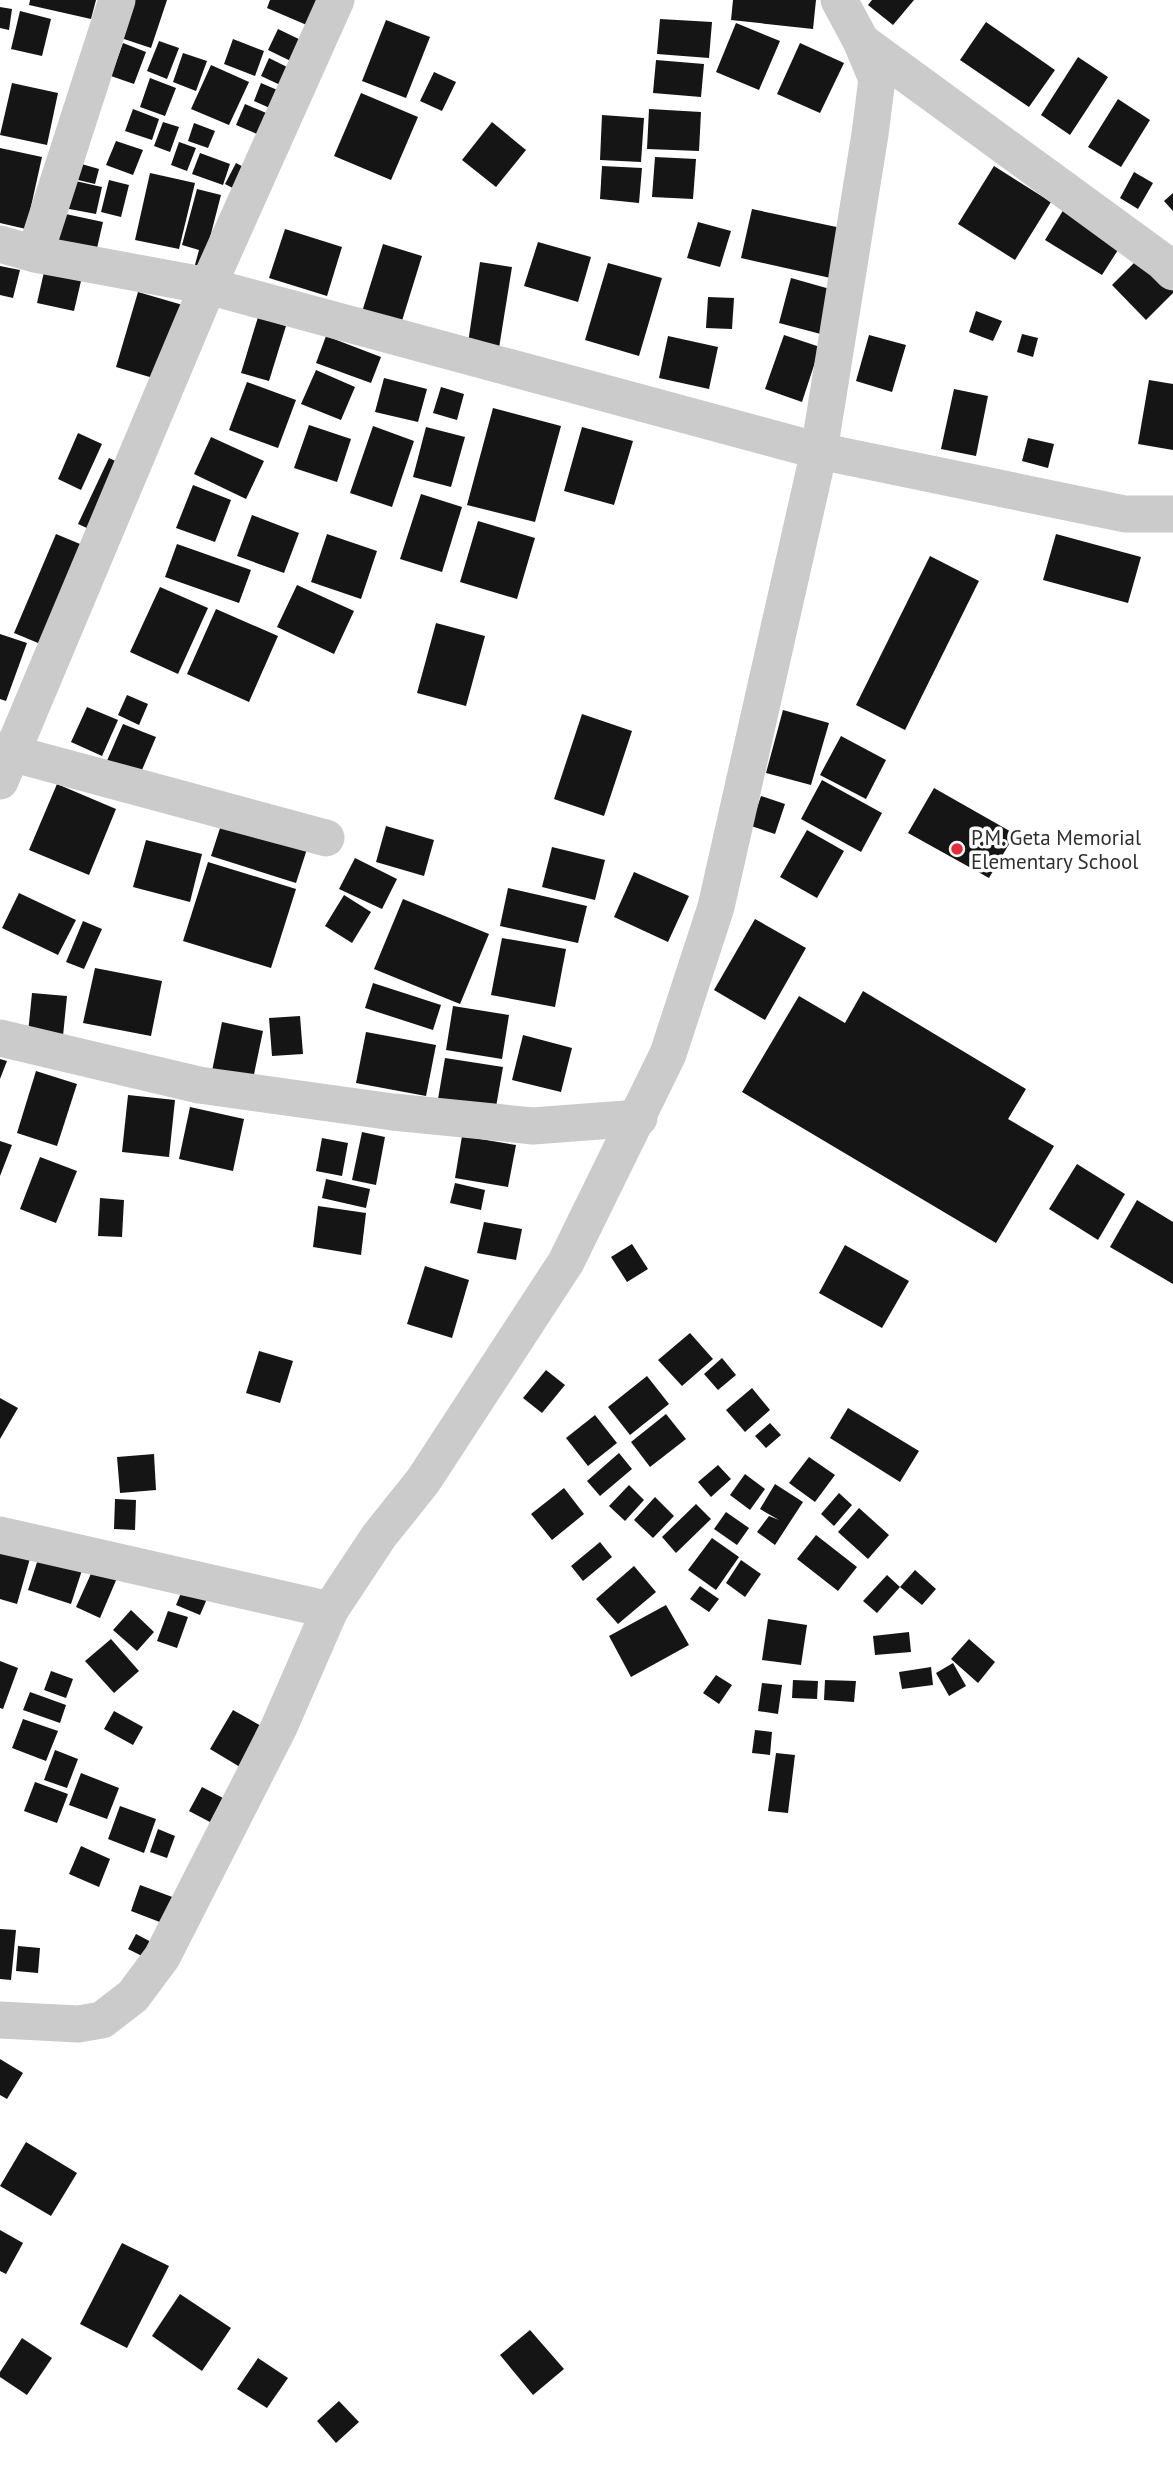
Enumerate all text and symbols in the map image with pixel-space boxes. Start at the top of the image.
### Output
place label: P.M. Geta Memorial Elementary School [971,824,1141,875]
marker: P.M. Geta Memorial Elementary School [949,841,965,857]

